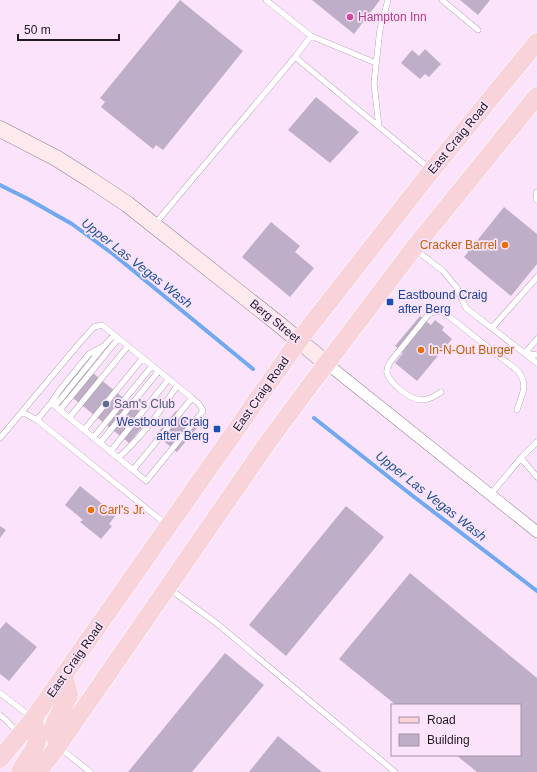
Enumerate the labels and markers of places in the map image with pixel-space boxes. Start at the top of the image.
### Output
place label: Hampton Inn [358,10,427,24]
marker: Hampton Inn [345,12,355,22]
place label: Cracker Barrel [420,238,497,252]
marker: Cracker Barrel [500,240,510,250]
place label: Eastbound Craig after Berg [398,288,487,316]
marker: Eastbound Craig after Berg [385,297,395,307]
place label: In-N-Out Burger [429,343,514,357]
marker: In-N-Out Burger [416,345,426,355]
place label: Sam's Club [114,397,175,411]
marker: Sam's Club [101,399,111,409]
place label: Westbound Craig after Berg [117,415,209,443]
marker: Westbound Craig after Berg [212,424,222,434]
place label: Carl's Jr. [99,503,145,517]
marker: Carl's Jr. [86,505,96,515]

